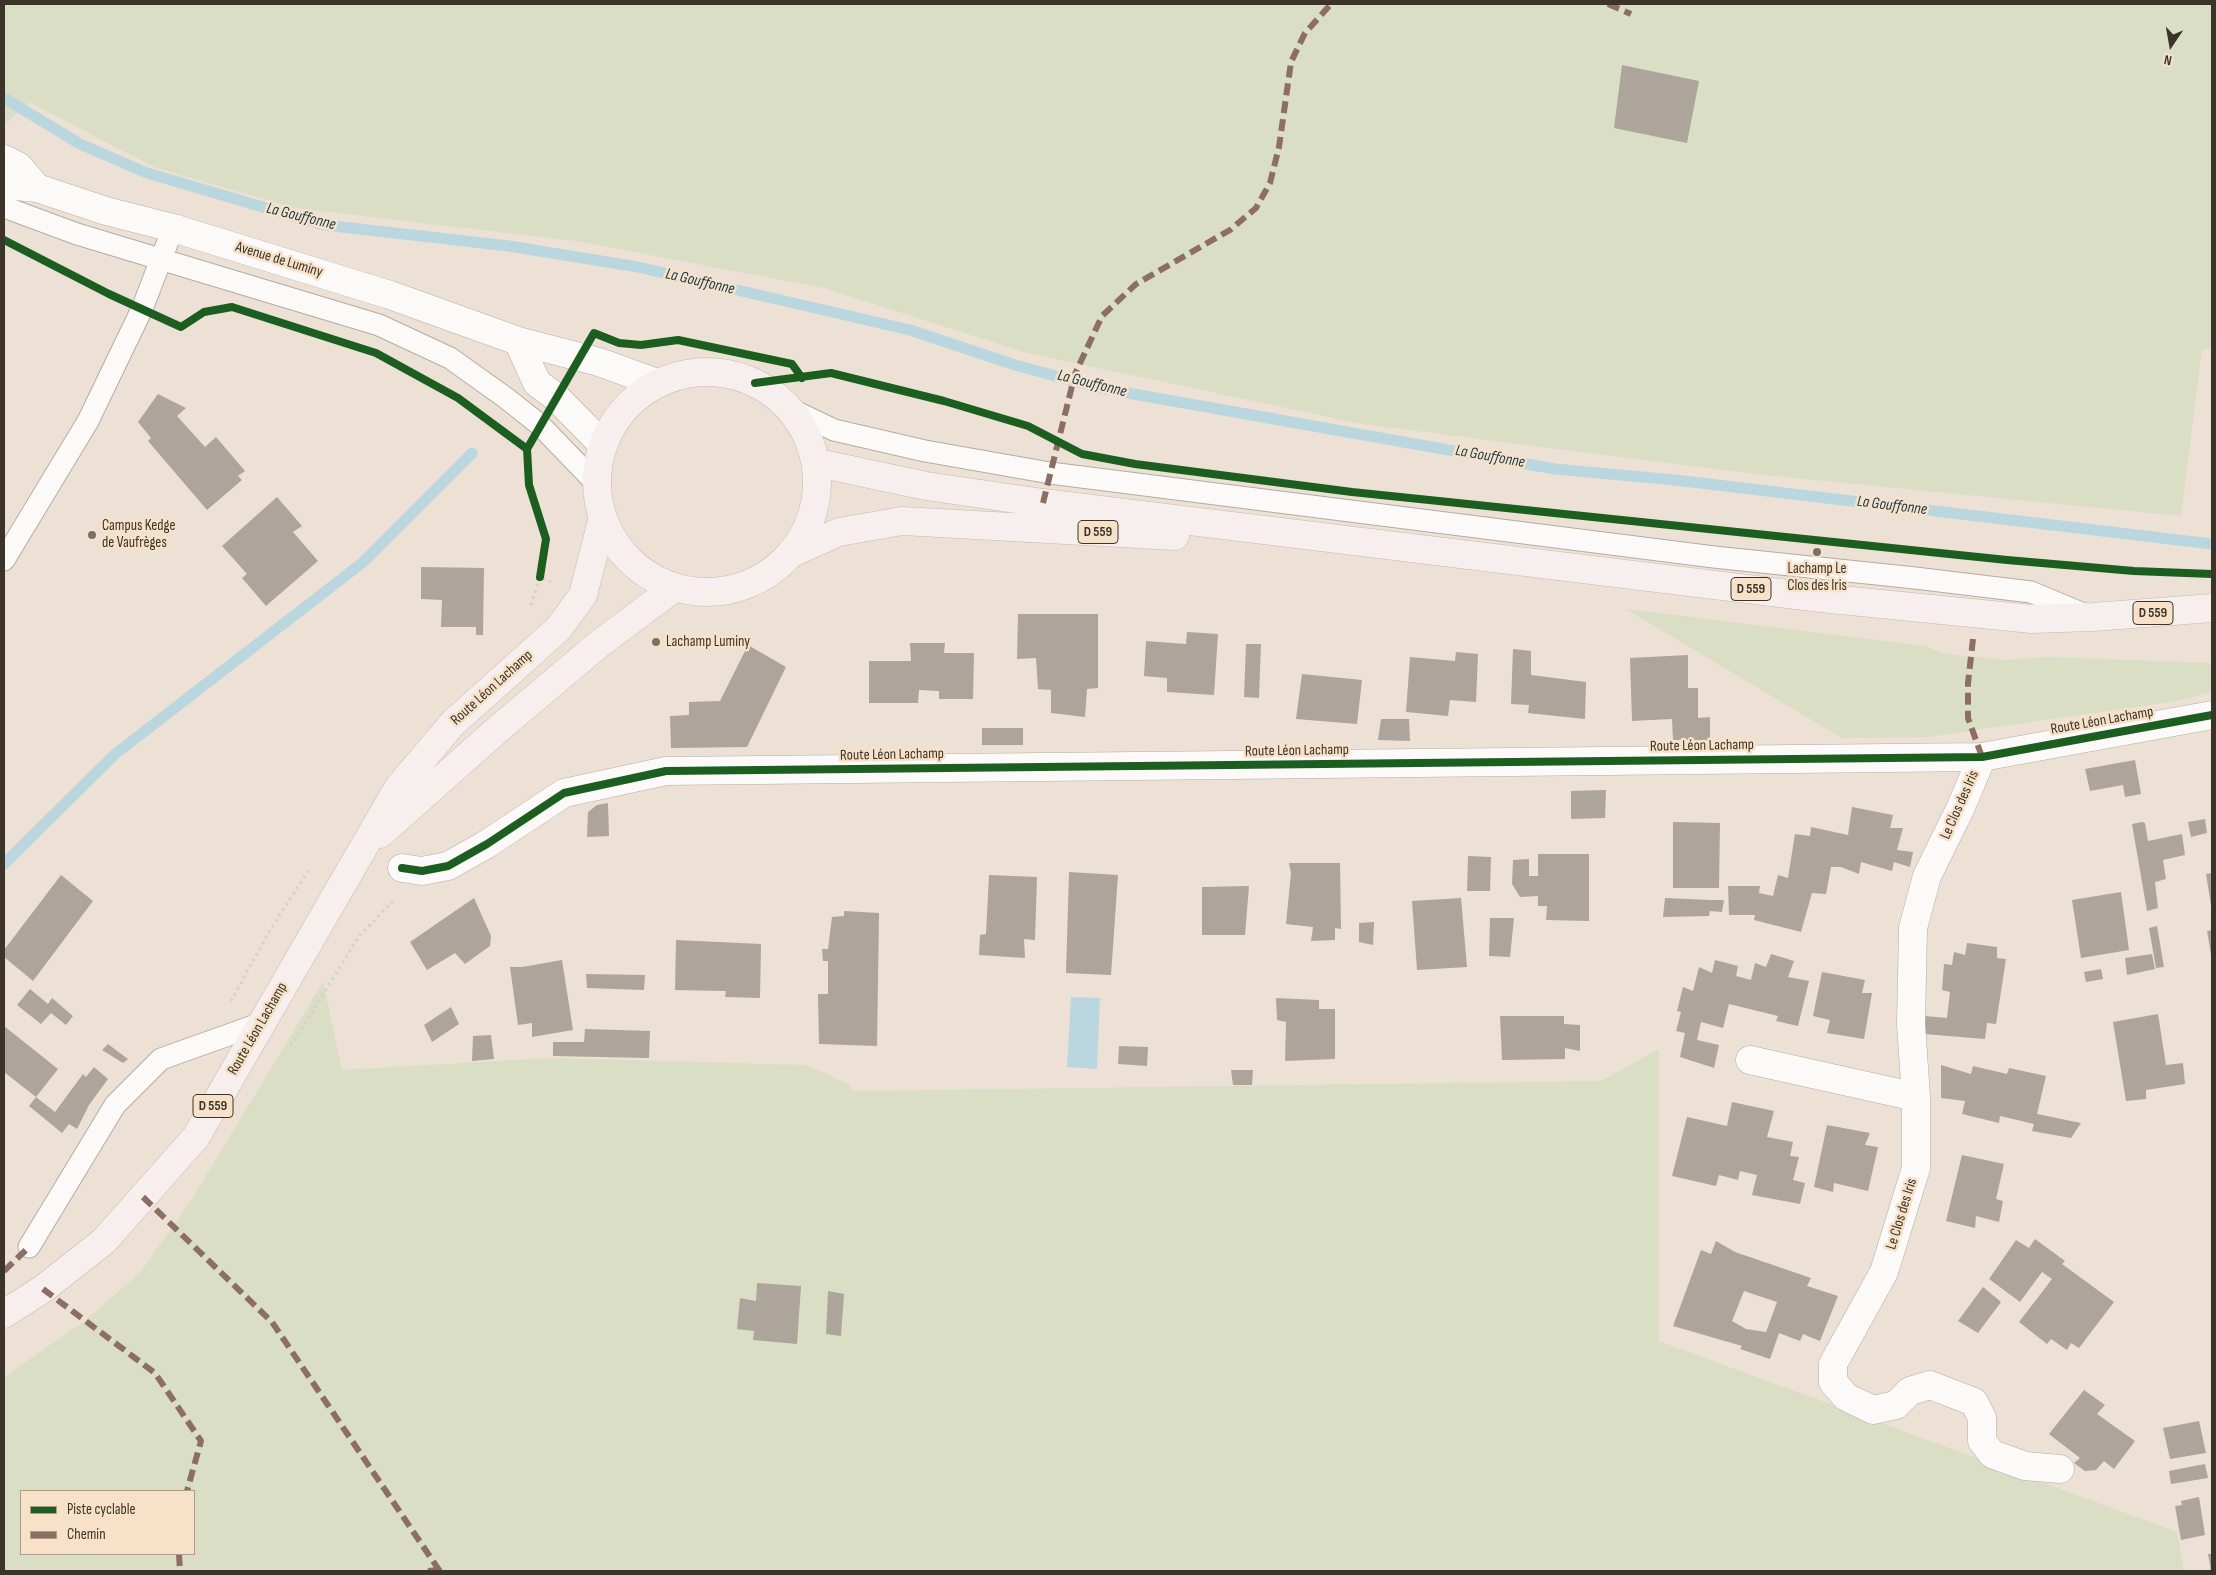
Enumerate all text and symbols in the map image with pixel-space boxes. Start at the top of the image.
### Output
north arrow [2146,20,2196,70]
text: N [2162,51,2173,69]
water label: La Gouffonne [265,199,337,235]
street label: Avenue de Luminy [233,238,325,282]
water label: La Gouffonne [664,265,736,299]
water label: La Gouffonne [1056,366,1128,402]
water label: La Gouffonne [1454,441,1526,473]
water label: La Gouffonne [1856,492,1928,520]
place label: Campus Kedge de Vaufrèges [102,517,175,552]
road number: D 559 [1078,520,1118,544]
marker: Campus Kedge de Vaufrèges [86,529,98,541]
marker: Lachamp Le Clos des Iris [1811,546,1823,558]
place label: Lachamp Le Clos des Iris [1787,560,1847,595]
road number: D 559 [1731,578,1771,600]
road number: D 559 [2133,602,2173,624]
place label: Lachamp Luminy [666,633,750,651]
marker: Lachamp Luminy [650,636,662,648]
street label: Route Léon Lachamp [447,647,537,729]
street label: Route Léon Lachamp [2049,703,2155,739]
street label: Route Léon Lachamp [1650,736,1754,756]
street label: Route Léon Lachamp [1245,741,1349,761]
street label: Route Léon Lachamp [840,745,944,765]
street label: Le Clos des Iris [1937,768,1983,842]
street label: Route Léon Lachamp [224,980,292,1078]
road number: D 559 [193,1094,233,1118]
street label: Le Clos des Iris [1883,1176,1921,1252]
legend [20,1490,195,1555]
text: Piste cyclable [67,1500,136,1519]
text: Chemin [67,1525,106,1544]

